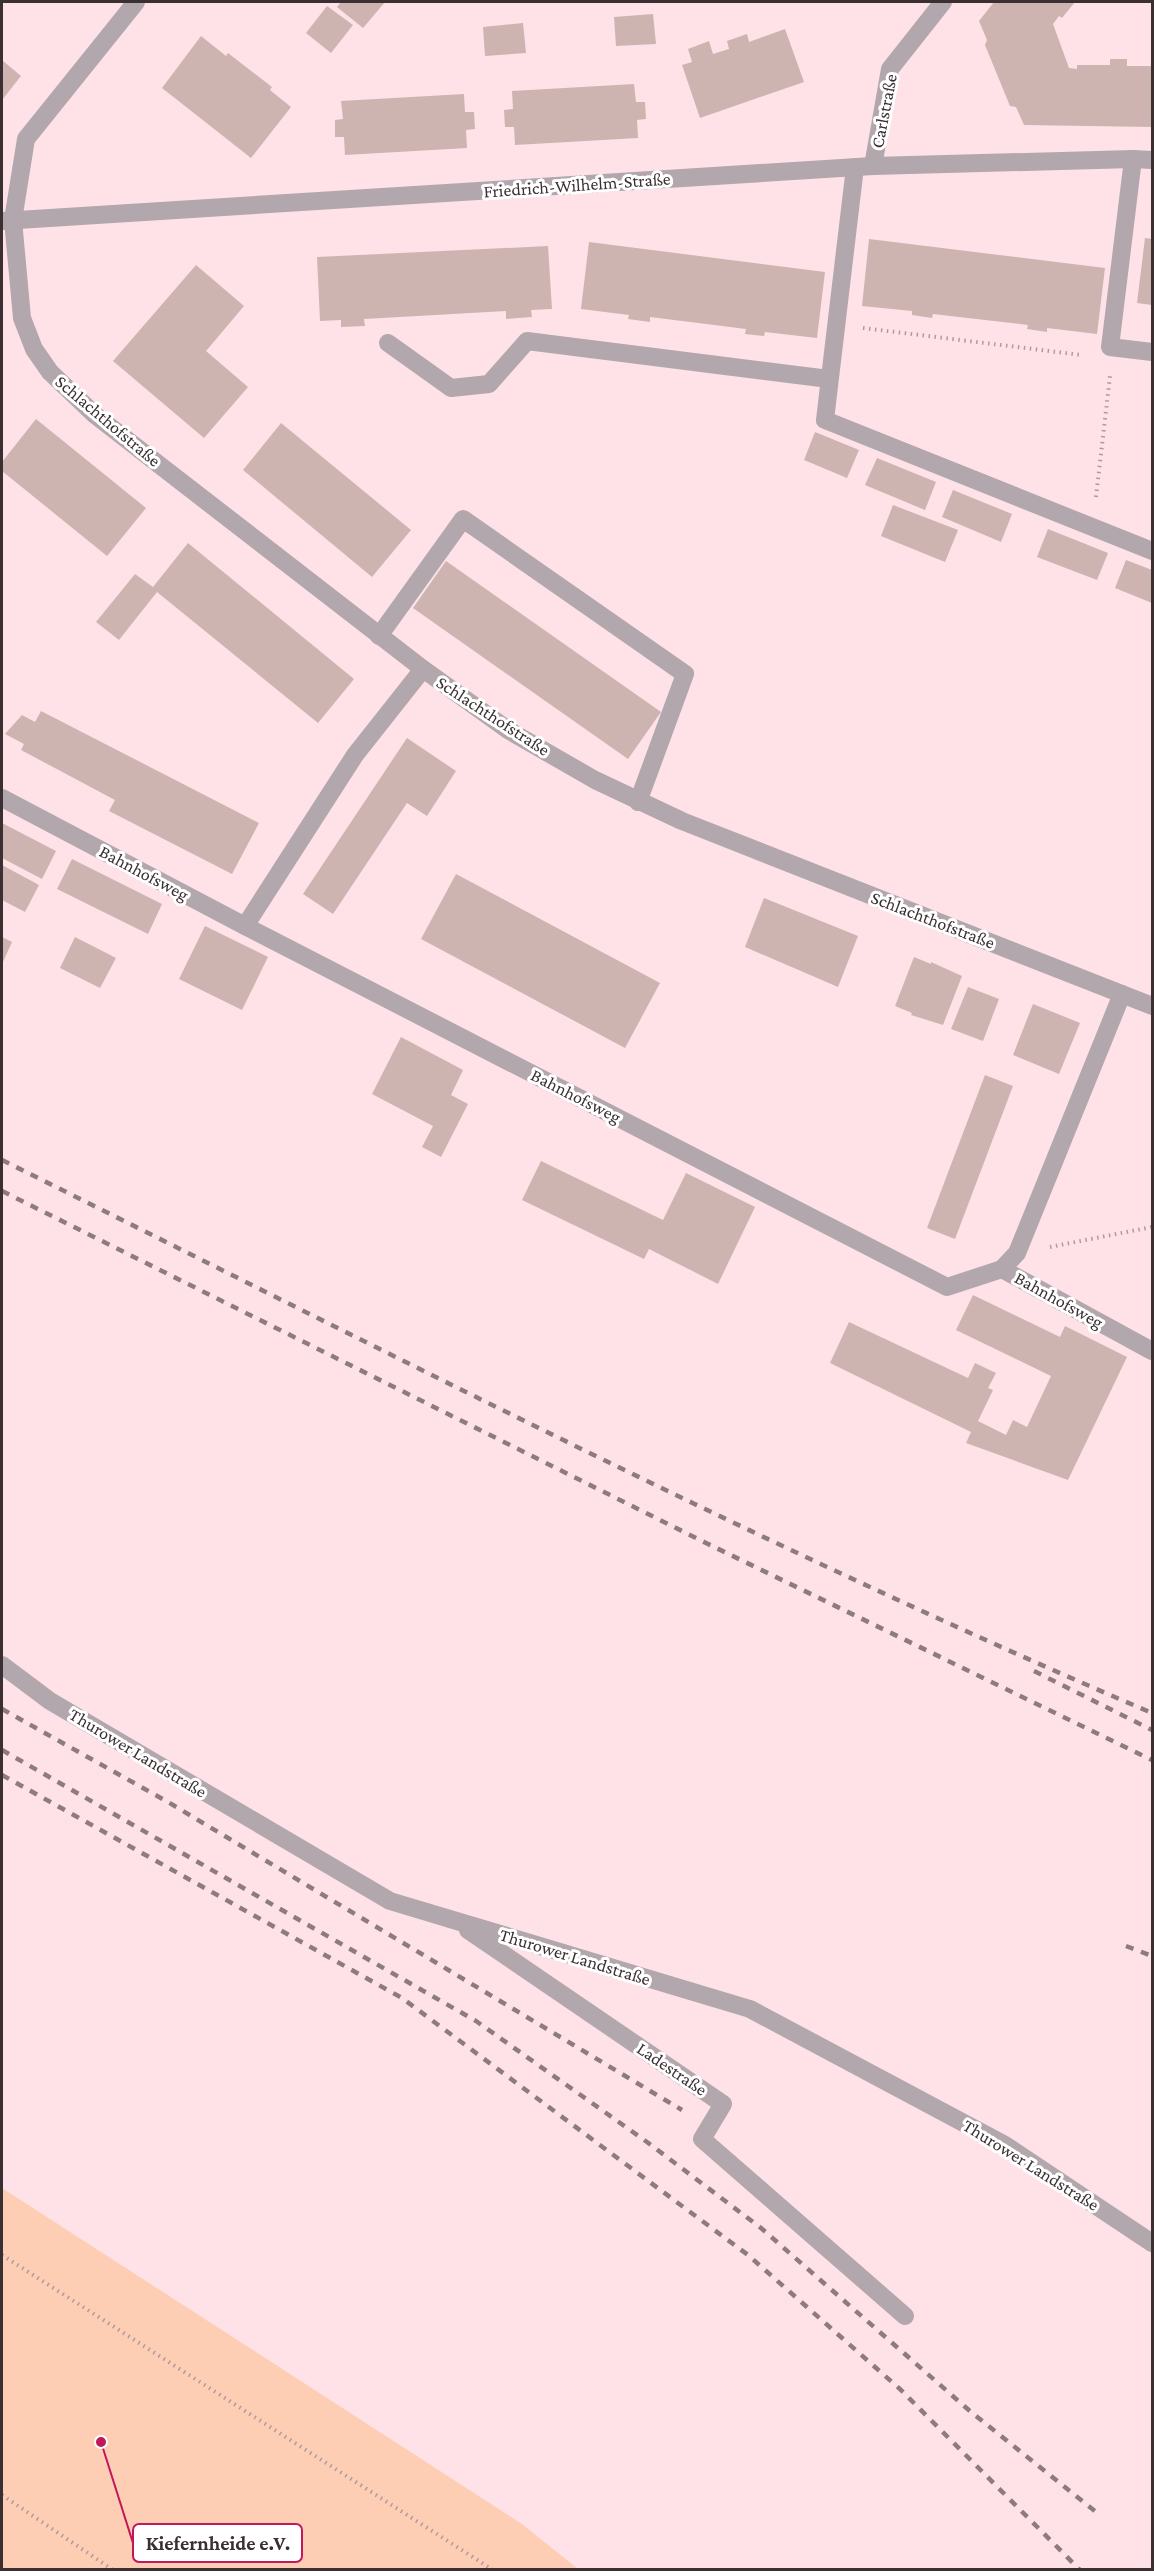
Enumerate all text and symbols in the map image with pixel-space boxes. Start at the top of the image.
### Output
street label: Carlstraße [867,72,901,150]
street label: Friedrich-Wilhelm-Straße [483,168,671,202]
street label: Schlachthofstraße [52,371,165,471]
street label: Schlachthofstraße [433,672,553,760]
street label: Bahnhofsweg [96,841,192,905]
street label: Schlachthofstraße [868,887,998,953]
street label: Bahnhofsweg [528,1065,624,1127]
street label: Bahnhofsweg [1011,1267,1107,1333]
street label: Thurower Landstraße [66,1704,210,1802]
street label: Thurower Landstraße [497,1925,653,1989]
street label: Ladestraße [633,2038,711,2100]
street label: Thurower Landstraße [959,2115,1103,2215]
callout: Kiefernheide e.V. [133,2524,302,2562]
text: Kiefernheide e.V. [146,2532,290,2554]

